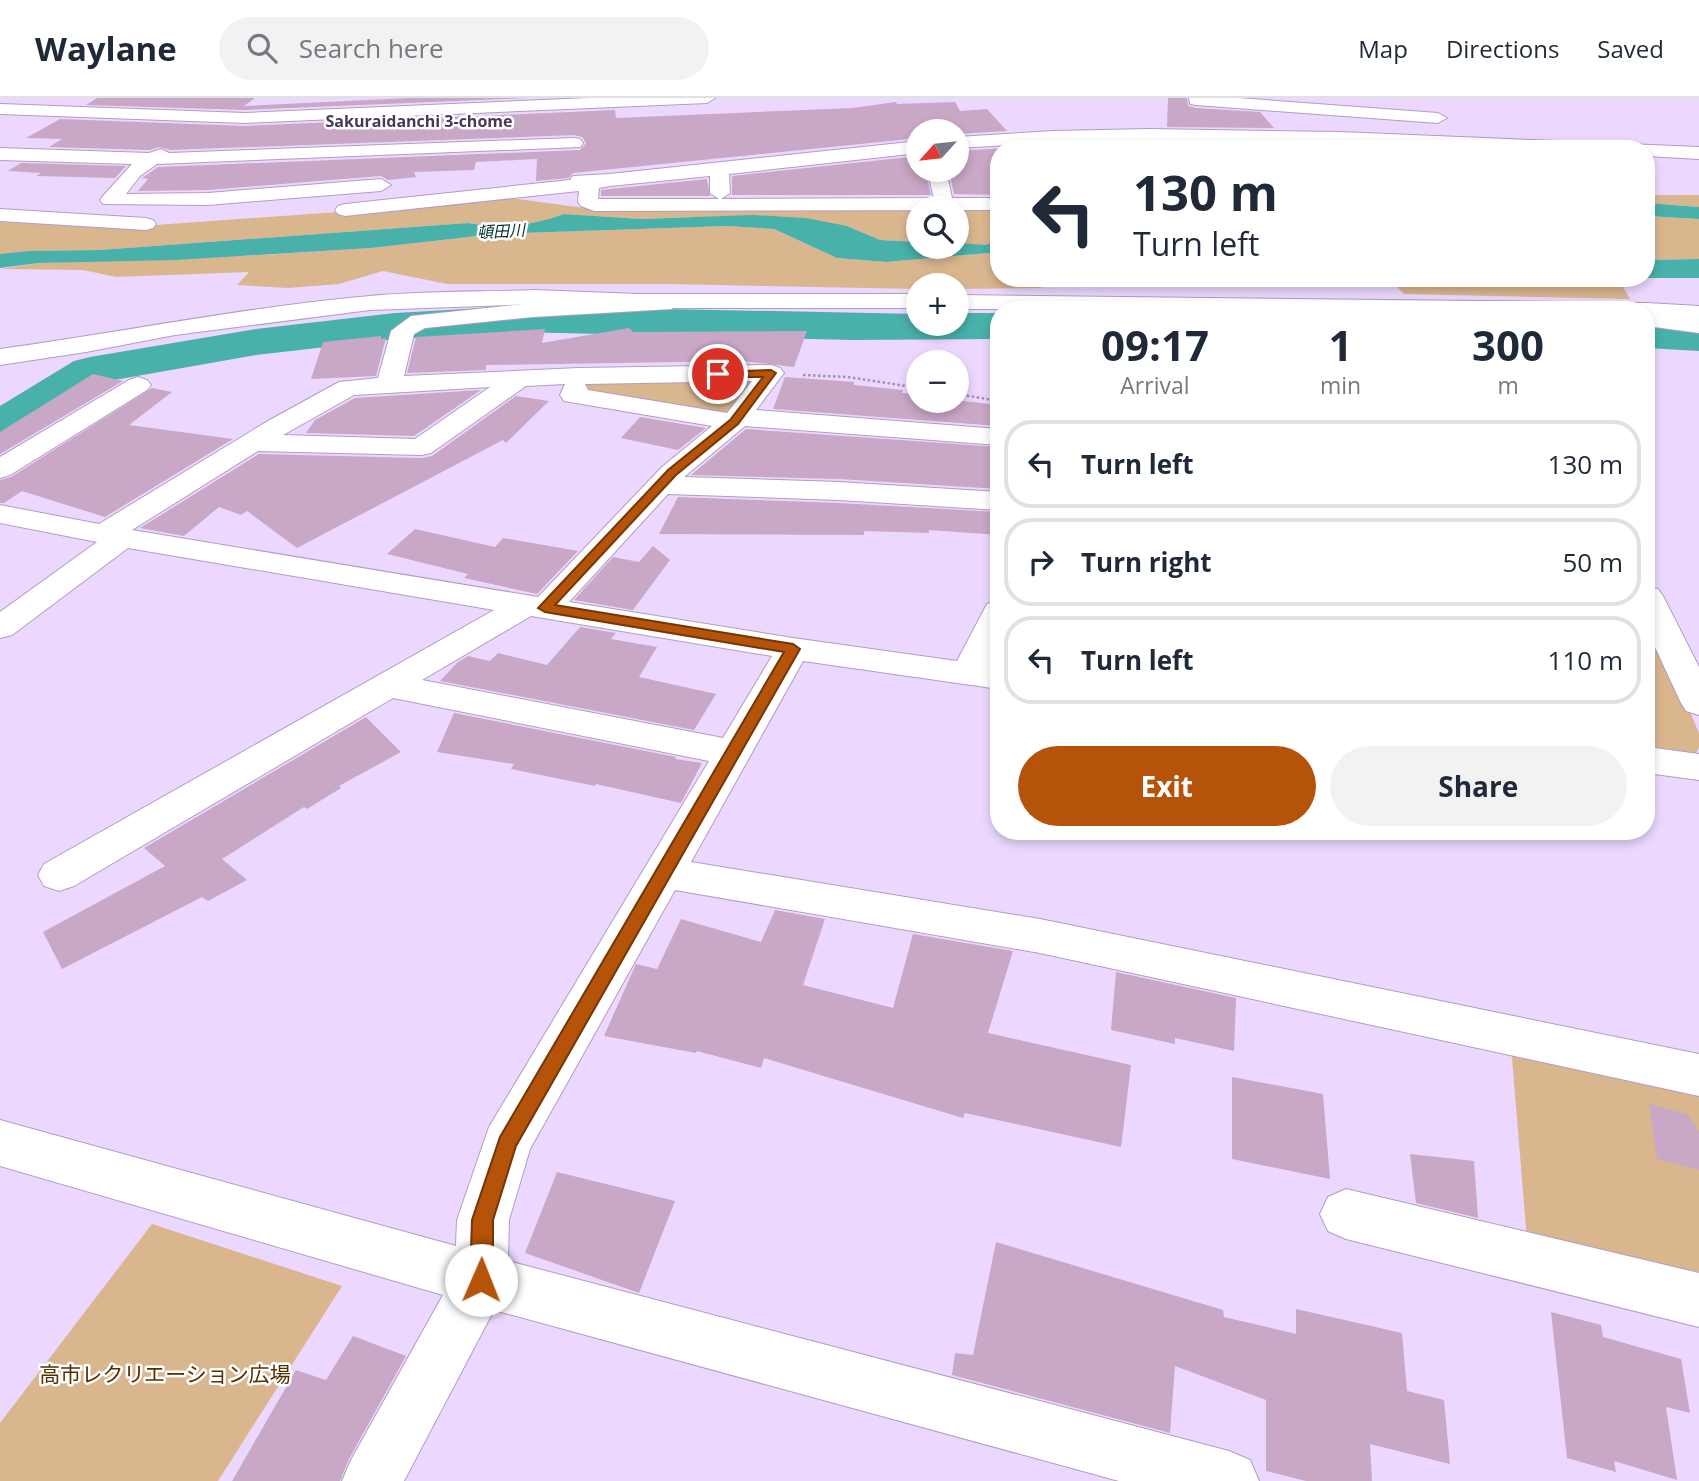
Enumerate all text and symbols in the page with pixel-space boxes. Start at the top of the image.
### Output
search box [219,17,709,80]
text: Waylane [35,26,177,71]
icon: search [243,29,281,67]
text: Search here [299,30,444,66]
text: Map [1358,32,1408,65]
text: Directions [1446,32,1559,65]
text: Saved [1597,32,1664,65]
district label: Sakuraidanchi 3-chome [326,110,512,132]
north arrow [906,119,970,182]
map controls [906,119,969,413]
text: 130 m [1133,159,1278,225]
icon: left [1018,168,1109,259]
button: search [906,196,969,259]
water label: 頓田川 [476,219,528,243]
text: Turn left [1133,222,1259,265]
button: + [906,273,969,336]
text: 09:17 [1101,316,1209,373]
text: 1 [1328,316,1353,373]
text: 300 [1472,316,1544,373]
pin [688,344,748,404]
button: − [906,350,969,413]
icon: arrive [699,355,737,393]
text: Arrival [1120,369,1190,401]
text: min [1320,369,1361,401]
text: m [1497,369,1519,401]
icon: left [1022,445,1060,483]
text: Turn left [1081,446,1193,482]
text: 130 m [1548,446,1623,482]
icon: right [1022,543,1060,581]
text: Turn right [1081,544,1212,580]
text: 50 m [1562,544,1623,580]
icon: left [1022,641,1060,679]
text: Turn left [1081,642,1193,678]
text: 110 m [1548,642,1623,678]
button: Exit [1018,746,1316,826]
button: Share [1330,746,1627,826]
position arrow [444,1243,518,1317]
park label: 高市レクリエーション広場 [39,1360,291,1388]

